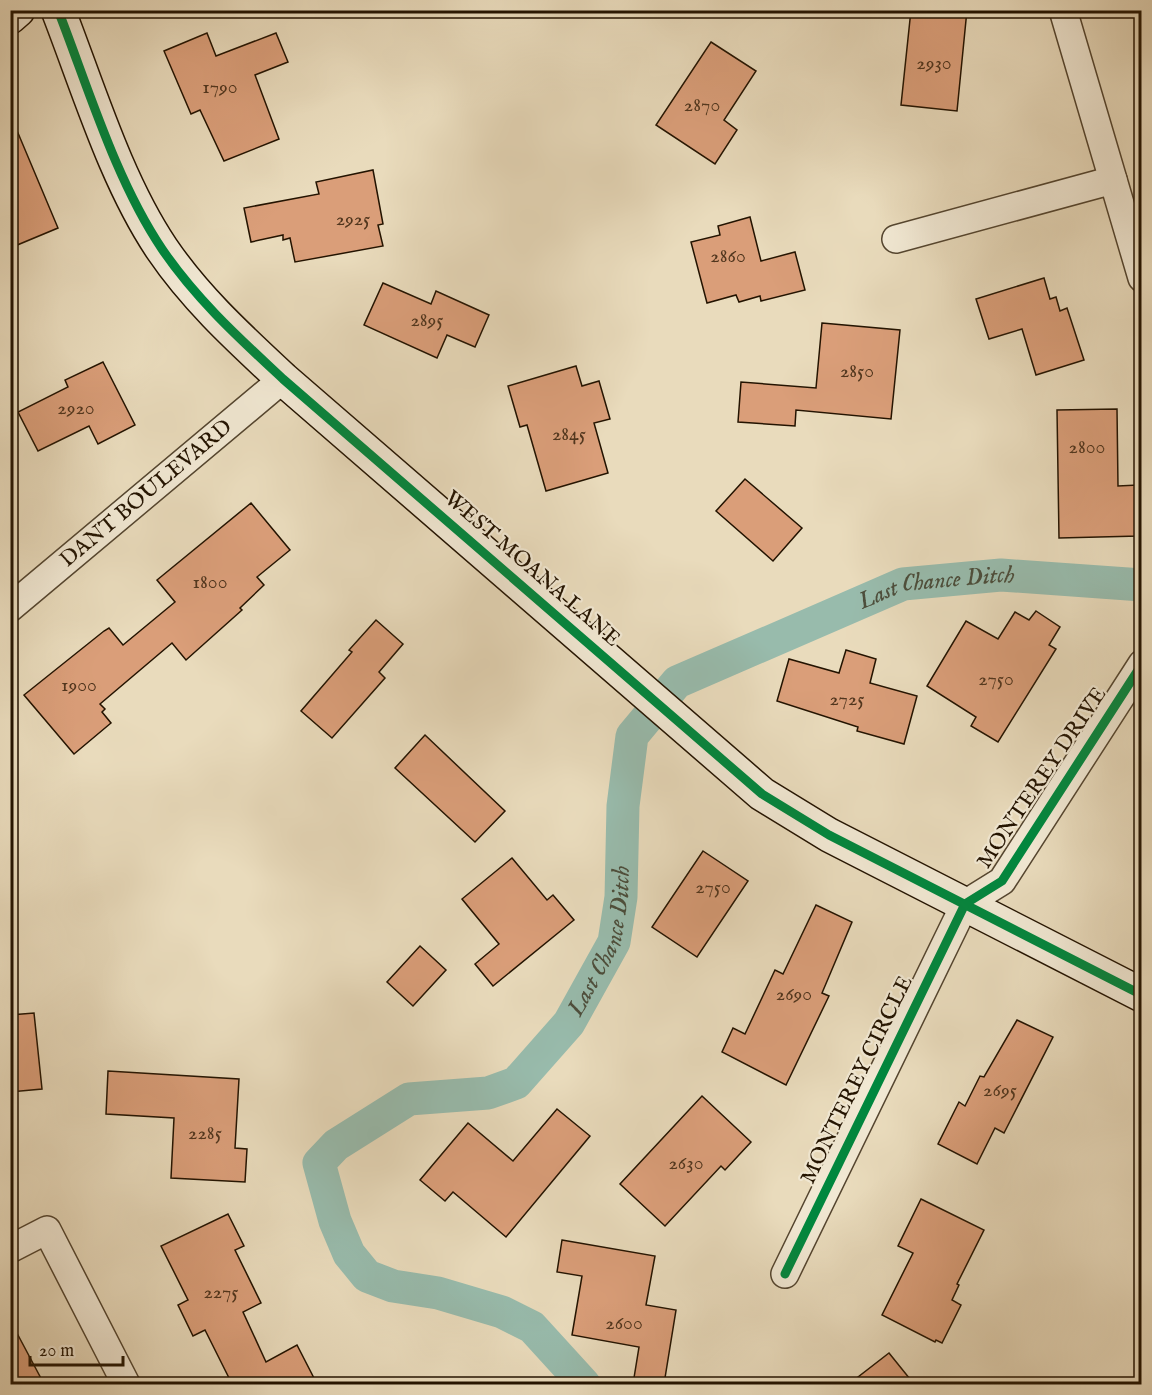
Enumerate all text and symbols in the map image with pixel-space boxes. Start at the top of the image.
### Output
house number: 2930 [916,51,952,76]
house number: 1790 [202,75,238,100]
house number: 2870 [684,93,720,118]
house number: 2925 [336,207,370,232]
house number: 2860 [710,244,746,269]
house number: 2895 [410,308,444,333]
house number: 2850 [840,359,874,384]
house number: 2920 [57,396,95,421]
street label: DANT BOULEVARD [54,413,238,574]
house number: 2845 [552,422,586,447]
house number: 2800 [1069,435,1105,460]
street label: WEST MOANA LANE [438,485,626,653]
water label: Last Chance Ditch [852,559,1016,618]
house number: 1800 [193,570,227,595]
house number: 2750 [978,667,1014,692]
house number: 1900 [61,673,97,698]
street label: MONTEREY DRIVE [971,682,1113,874]
house number: 2725 [829,687,865,712]
water label: Last Chance Ditch [560,865,637,1023]
house number: 2750 [695,875,731,900]
street label: MONTEREY CIRCLE [794,971,920,1189]
house number: 2690 [776,982,812,1007]
house number: 2695 [983,1078,1017,1103]
house number: 2285 [188,1121,222,1146]
house number: 2630 [668,1151,704,1176]
house number: 2275 [203,1280,239,1305]
house number: 2600 [605,1311,643,1336]
scale bar [30,1329,123,1367]
text: 20 m [39,1340,74,1363]

